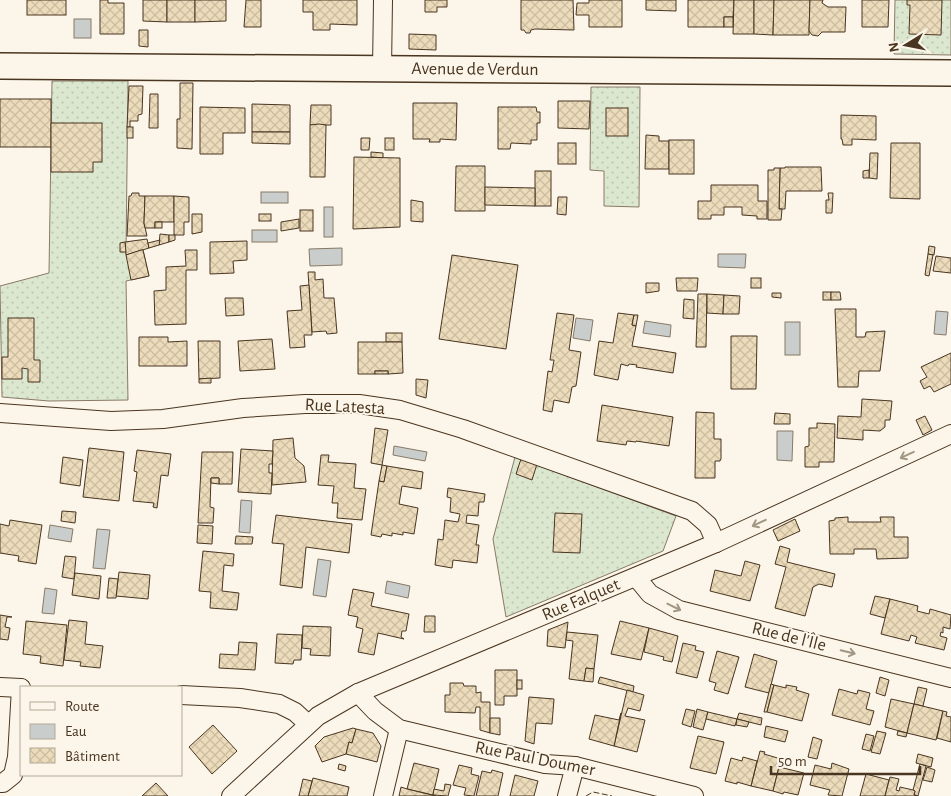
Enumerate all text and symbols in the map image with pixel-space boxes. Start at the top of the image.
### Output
north arrow [881,20,931,70]
text: N [886,41,902,53]
street label: Avenue de Verdun [411,60,539,79]
street label: Rue Latesta [304,396,386,418]
one-way arrow [900,451,915,460]
one-way arrow [752,519,767,529]
street label: Rue Falquet [540,575,623,624]
one-way arrow [666,602,681,612]
street label: Rue de l'Île [750,616,829,655]
one-way arrow [839,648,855,657]
legend [20,686,182,776]
text: Route [65,699,99,714]
text: Eau [65,724,87,739]
street label: Rue Paul Doumer [473,739,597,779]
scale bar [771,744,920,776]
text: Bâtiment [65,749,120,764]
text: 50 m [778,754,807,769]

